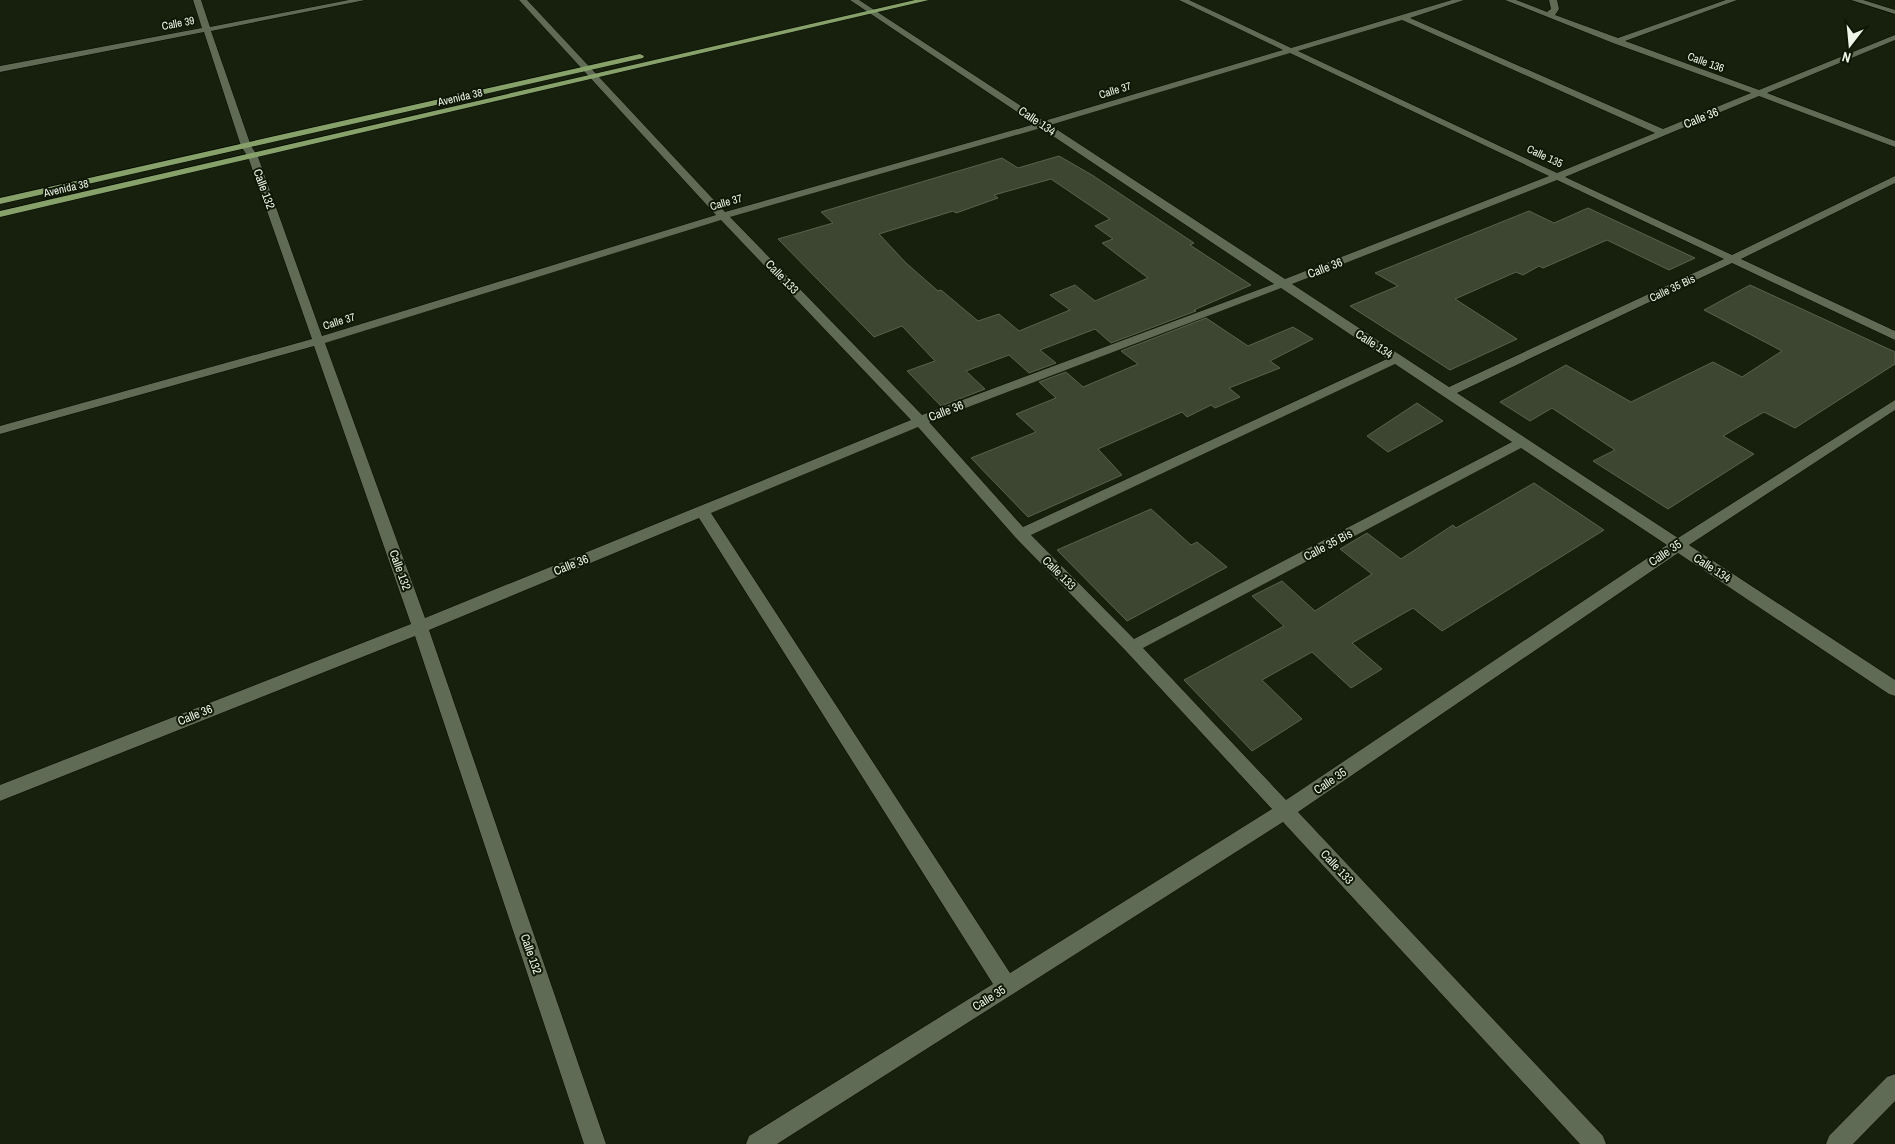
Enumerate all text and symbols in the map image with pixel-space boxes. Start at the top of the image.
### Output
street label: Calle 39 [160,13,196,33]
north arrow [1825,20,1875,70]
text: N [1840,48,1853,67]
street label: Calle 136 [1686,49,1726,75]
street label: Calle 37 [1097,78,1133,102]
street label: Avenida 38 [435,85,484,109]
street label: Calle 134 [1015,103,1059,140]
street label: Calle 36 [1681,104,1721,132]
street label: Calle 135 [1525,142,1565,170]
street label: Calle 132 [249,167,279,211]
street label: Avenida 38 [41,176,90,200]
street label: Calle 37 [708,191,744,213]
street label: Calle 36 [1305,254,1345,282]
street label: Calle 133 [762,256,802,298]
street label: Calle 35 Bis [1647,271,1697,305]
street label: Calle 37 [321,309,357,333]
street label: Calle 134 [1352,326,1396,362]
street label: Calle 36 [926,397,966,425]
street label: Calle 35 Bis [1301,525,1355,565]
street label: Calle 35 [1646,536,1685,570]
street label: Calle 132 [385,548,415,592]
street label: Calle 134 [1690,550,1734,586]
street label: Calle 36 [551,551,591,579]
street label: Calle 133 [1039,553,1079,593]
street label: Calle 36 [175,701,215,729]
street label: Calle 35 [1311,764,1350,798]
street label: Calle 133 [1317,846,1357,888]
street label: Calle 132 [517,932,545,976]
street label: Calle 35 [969,981,1009,1014]

